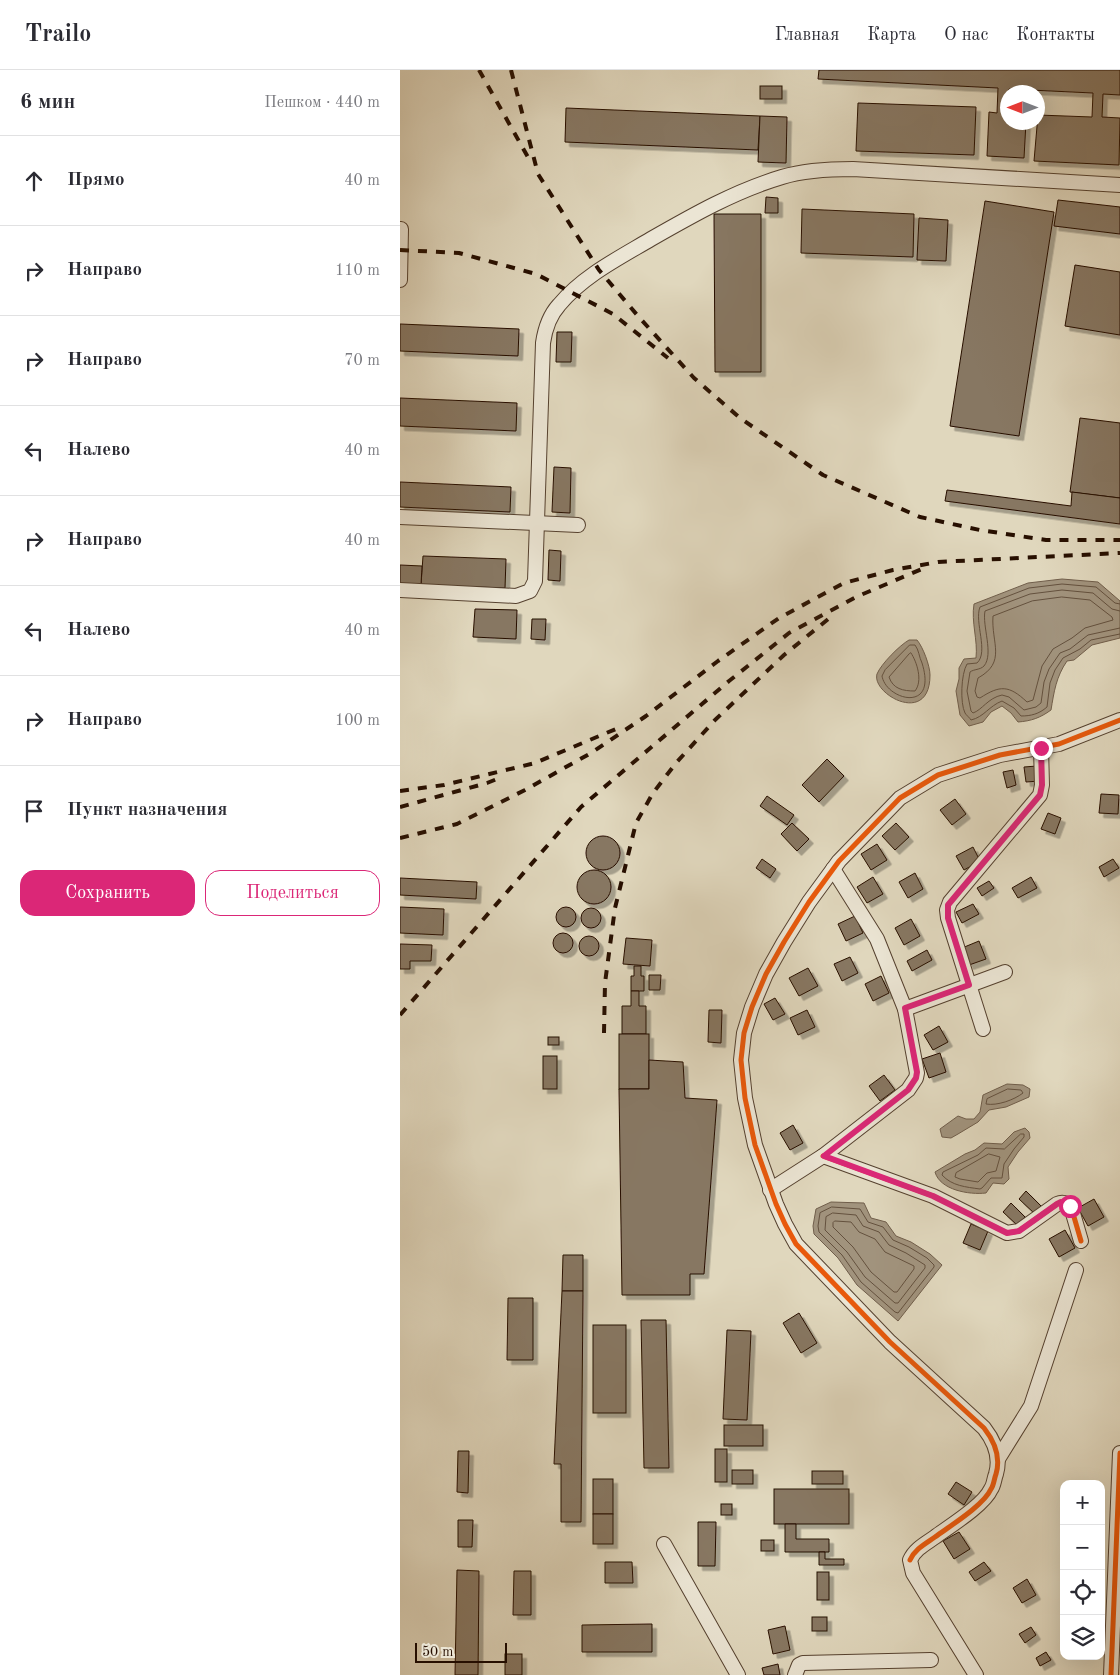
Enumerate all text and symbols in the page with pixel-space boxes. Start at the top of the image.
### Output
text: Trailo [25,23,91,47]
text: Главная [775,26,839,44]
text: Карта [867,26,916,44]
text: О нас [944,26,988,44]
text: Контакты [1016,26,1095,44]
north arrow [1000,85,1045,130]
text: 6 мин [20,92,75,113]
text: Пешком · 440 m [264,95,380,111]
icon: ahead [20,167,48,195]
text: Прямо [67,171,125,190]
text: 40 m [344,173,380,189]
icon: right [20,257,48,285]
text: Направо [67,261,142,280]
text: 110 m [335,263,380,279]
icon: right [20,347,48,375]
text: Направо [67,351,142,370]
text: 70 m [344,353,380,369]
icon: left [20,437,48,465]
text: Налево [67,441,130,460]
text: 40 m [344,443,380,459]
icon: right [20,527,48,555]
text: Направо [67,531,142,550]
text: 40 m [344,533,380,549]
icon: left [20,617,48,645]
text: Налево [67,621,130,640]
text: 40 m [344,623,380,639]
icon: right [20,707,48,735]
text: Направо [67,711,142,730]
text: 100 m [335,713,380,729]
route end [1030,737,1053,760]
icon: arrive [20,797,48,825]
text: Пункт назначения [67,801,227,820]
button: Сохранить [20,870,195,916]
button: Поделиться [205,870,380,916]
route start [1059,1195,1082,1218]
map controls [1060,1480,1105,1660]
button: + [1060,1480,1105,1525]
button: − [1060,1525,1105,1570]
button: locate [1060,1570,1105,1615]
button: layers [1060,1615,1105,1660]
scale bar [415,1640,508,1663]
text: 50 m [422,1645,453,1659]

